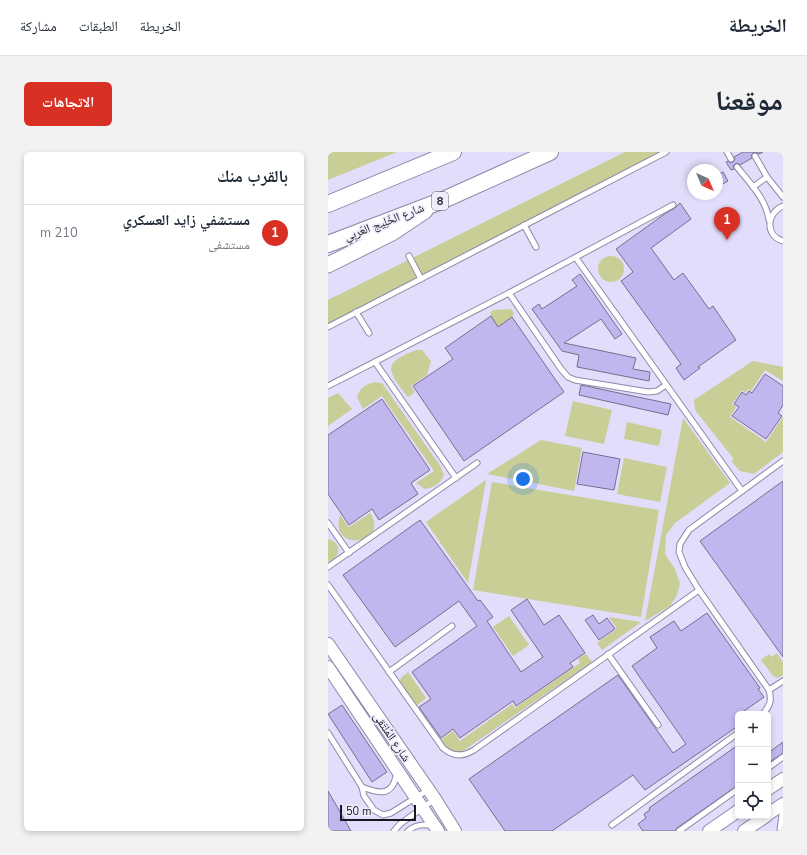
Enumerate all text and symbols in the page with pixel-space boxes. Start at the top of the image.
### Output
text: الخريطة [729,13,787,39]
text: مشاركة [20,17,57,36]
text: الطبقات [79,17,118,36]
text: الخريطة [140,17,181,36]
button: الاتجاهات [24,82,112,126]
text: موقعنا [715,82,783,120]
north arrow [687,164,723,200]
text: بالقرب منك [217,165,288,188]
road number: 8 [432,192,448,210]
street label: شارع الخَلِيج العَربِي [342,199,427,247]
pin: 1 [714,207,740,240]
text: مستشفي زايد العسكري [122,210,250,230]
text: 210 m [40,224,78,242]
text: 1 [271,224,279,242]
text: مستشفى [208,236,250,254]
your location [513,469,533,489]
street label: شارع المُلتَقى [370,709,414,765]
map controls [735,711,771,819]
button: + [735,711,771,747]
button: − [735,747,771,783]
button: locate [735,783,771,819]
scale bar [340,803,416,822]
text: 50 m [346,804,371,819]

